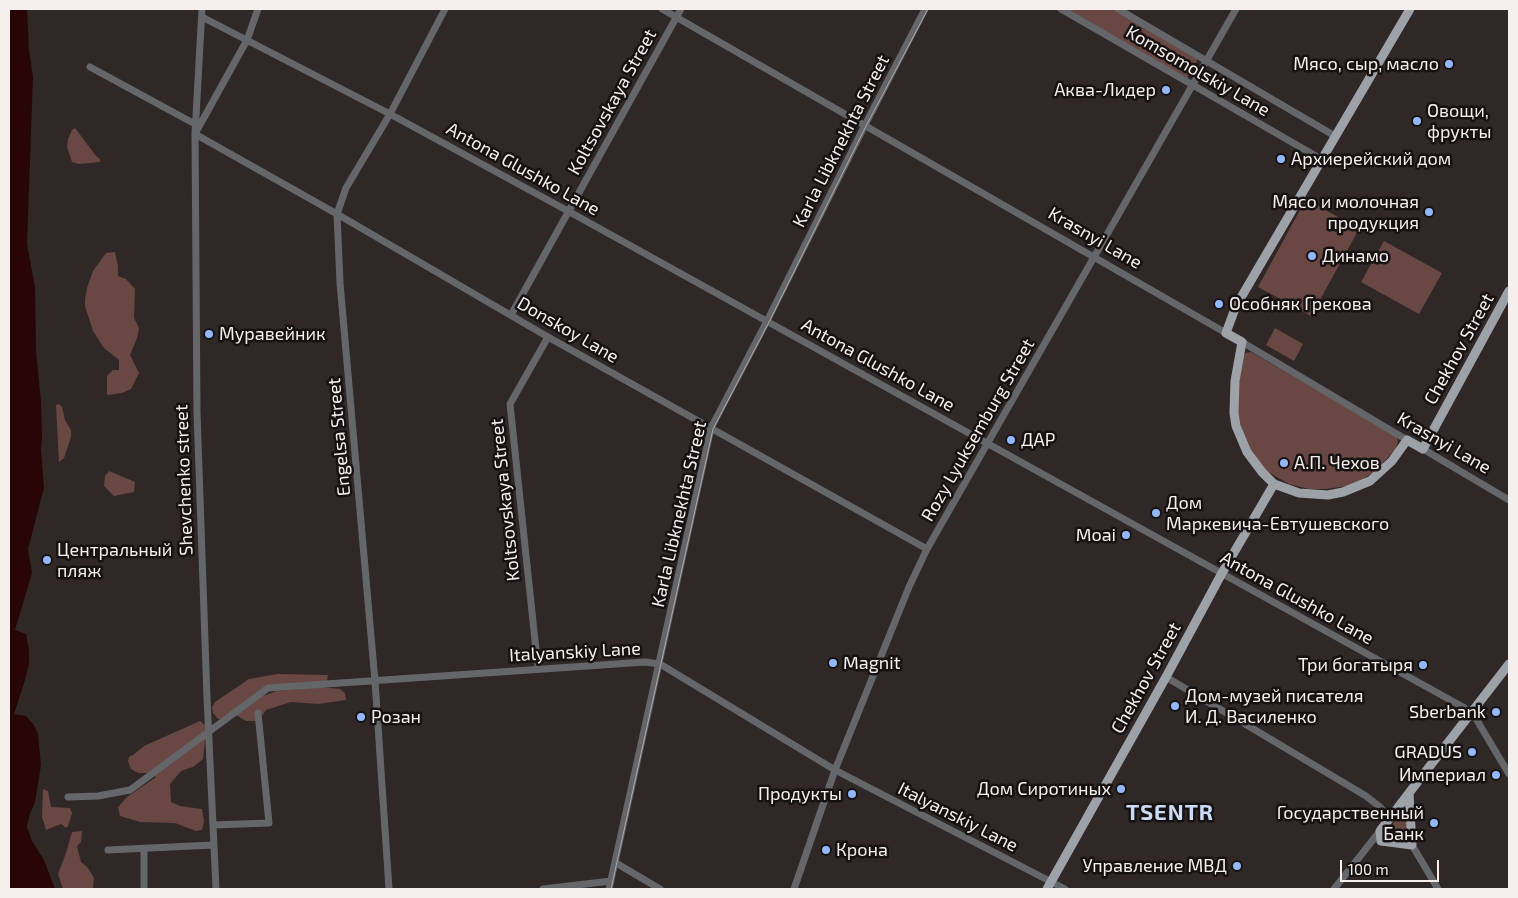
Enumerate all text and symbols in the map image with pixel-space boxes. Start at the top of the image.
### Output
street label: Komsomolskiy Lane [1122,21,1274,121]
street label: Koltsovskaya Street [563,25,661,179]
street label: Karla Libknekhta Street [788,51,894,231]
place label: Мясо, сыр, масло [1293,53,1439,75]
marker: Мясо, сыр, масло [1443,58,1455,70]
place label: Аква-Лидер [1054,79,1156,101]
marker: Аква-Лидер [1160,84,1172,96]
place label: Овощи, фрукты [1427,100,1491,142]
marker: Овощи, фрукты [1411,115,1423,127]
street label: Antona Glushko Lane [443,118,603,220]
place label: Архиерейский дом [1291,148,1451,170]
marker: Архиерейский дом [1275,153,1287,165]
place label: Мясо и молочная продукция [1272,191,1419,233]
street label: Krasnyi Lane [1044,202,1146,274]
marker: Мясо и молочная продукция [1423,206,1435,218]
place label: Динамо [1322,245,1389,267]
marker: Динамо [1306,250,1318,262]
street label: Chekhov Street [1420,290,1498,408]
street label: Donskoy Lane [513,292,623,368]
place label: Особняк Грекова [1229,293,1372,315]
marker: Особняк Грекова [1213,298,1225,310]
street label: Antona Glushko Lane [798,314,958,416]
place label: Муравейник [219,323,326,345]
marker: Муравейник [203,328,215,340]
street label: Rozy Lyuksemburg Street [917,335,1039,525]
street label: Engelsa Street [323,377,355,497]
street label: Shevchenko street [171,404,197,556]
street label: Krasnyi Lane [1393,407,1495,479]
street label: Koltsovskaya Street [486,418,524,582]
street label: Karla Libknekhta Street [647,419,711,609]
place label: ДАР [1021,429,1055,451]
marker: ДАР [1005,434,1017,446]
place label: А.П. Чехов [1294,452,1380,474]
marker: А.П. Чехов [1278,457,1290,469]
place label: Дом Маркевича-Евтушевского [1166,492,1389,534]
marker: Дом Маркевича-Евтушевского [1150,507,1162,519]
place label: Moai [1076,524,1116,546]
marker: Moai [1120,529,1132,541]
place label: Центральный пляж [57,539,172,582]
street label: Antona Glushko Lane [1217,547,1377,649]
marker: Центральный пляж [41,554,53,566]
street label: Chekhov Street [1107,619,1185,737]
street label: Italyanskiy Lane [509,638,641,666]
place label: Magnit [843,652,900,674]
place label: Три богатыря [1298,654,1413,676]
marker: Magnit [827,657,839,669]
marker: Три богатыря [1417,659,1429,671]
place label: Дом-музей писателя И. Д. Василенко [1185,685,1364,728]
marker: Дом-музей писателя И. Д. Василенко [1169,700,1181,712]
place label: Sberbank [1409,701,1486,723]
place label: Розан [371,706,421,728]
marker: Sberbank [1490,706,1502,718]
marker: Розан [355,711,367,723]
place label: GRADUS [1394,741,1462,763]
marker: GRADUS [1466,746,1478,758]
place label: Империал [1399,764,1486,786]
marker: Империал [1490,769,1502,781]
street label: Italyanskiy Lane [894,777,1022,857]
place label: Дом Сиротиных [977,778,1111,800]
place label: Продукты [758,783,842,805]
marker: Дом Сиротиных [1115,783,1127,795]
marker: Продукты [846,788,858,800]
district label: TSENTR [1125,800,1215,826]
place label: Государственный Банк [1277,802,1424,844]
marker: Государственный Банк [1428,817,1440,829]
place label: Крона [836,839,888,861]
marker: Крона [820,844,832,856]
scale bar [1343,850,1442,882]
place label: Управление МВД [1083,855,1227,877]
marker: Управление МВД [1231,860,1243,872]
text: 100 m [1348,860,1389,878]

